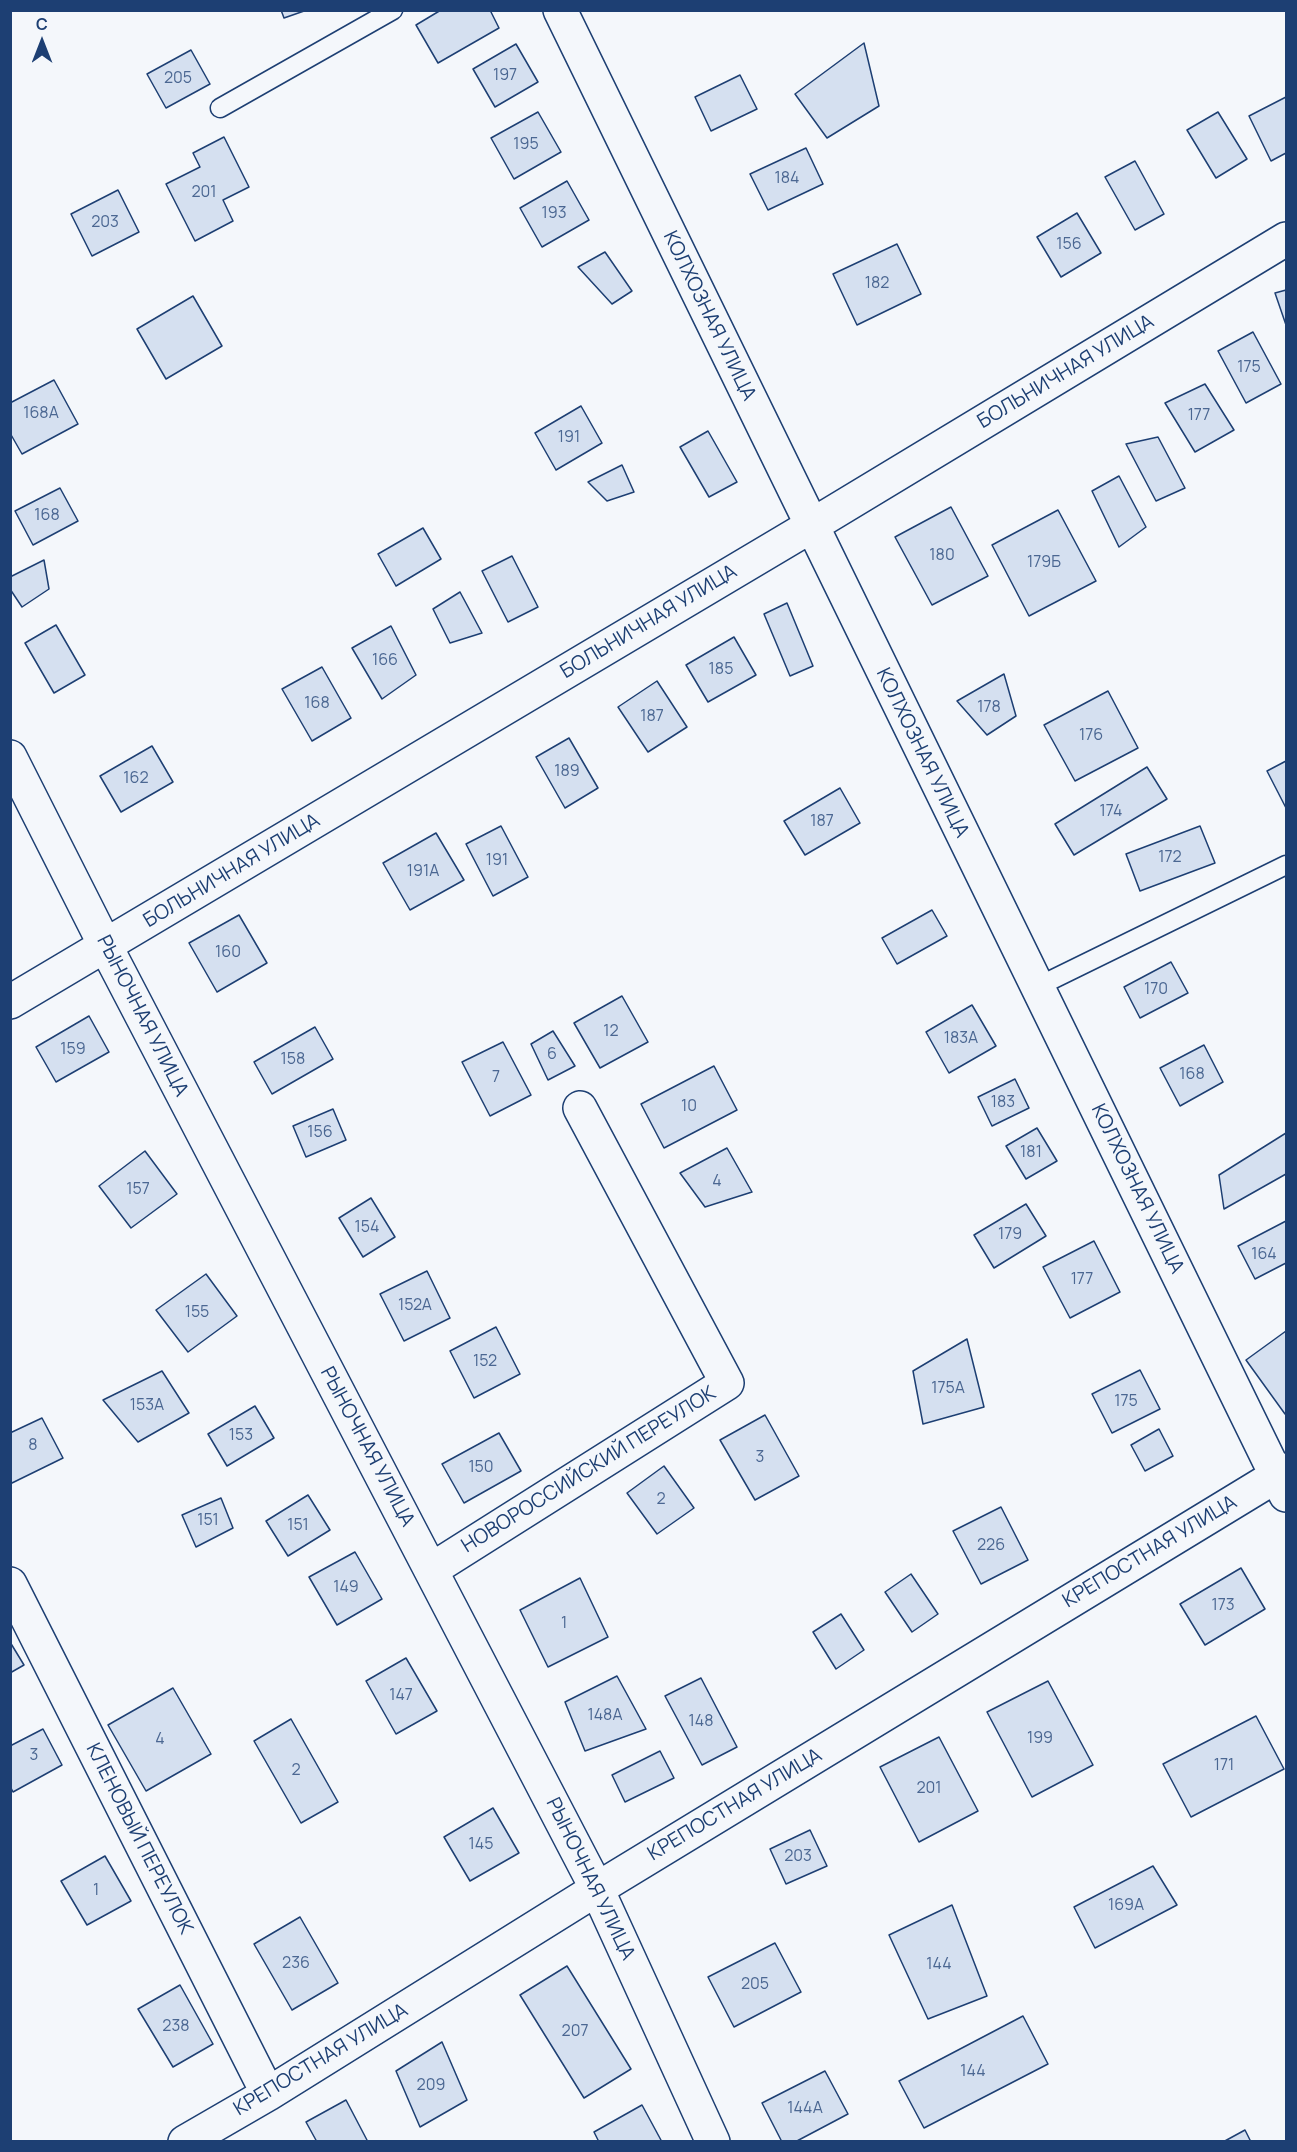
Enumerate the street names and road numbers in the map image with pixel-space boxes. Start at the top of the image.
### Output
street label: КОЛХОЗНАЯ УЛИЦА [657,227,761,405]
street label: БОЛЬНИЧНАЯ УЛИЦА [973,310,1159,434]
street label: БОЛЬНИЧНАЯ УЛИЦА [556,560,742,684]
street label: КОЛХОЗНАЯ УЛИЦА [870,664,974,842]
street label: БОЛЬНИЧНАЯ УЛИЦА [139,809,325,933]
street label: РЫНОЧНАЯ УЛИЦА [91,931,193,1101]
street label: КОЛХОЗНАЯ УЛИЦА [1085,1100,1189,1278]
street label: РЫНОЧНАЯ УЛИЦА [315,1363,419,1531]
street label: НОВОРОССИЙСКИЙ ПЕРЕУЛОК [458,1382,720,1558]
street label: КРЕПОСТНАЯ УЛИЦА [1059,1491,1241,1613]
street label: КЛЕНОВЫЙ ПЕРЕУЛОК [80,1739,198,1939]
street label: КРЕПОСТНАЯ УЛИЦА [644,1744,826,1866]
street label: РЫНОЧНАЯ УЛИЦА [540,1794,640,1964]
street label: КРЕПОСТНАЯ УЛИЦА [230,1999,412,2121]

